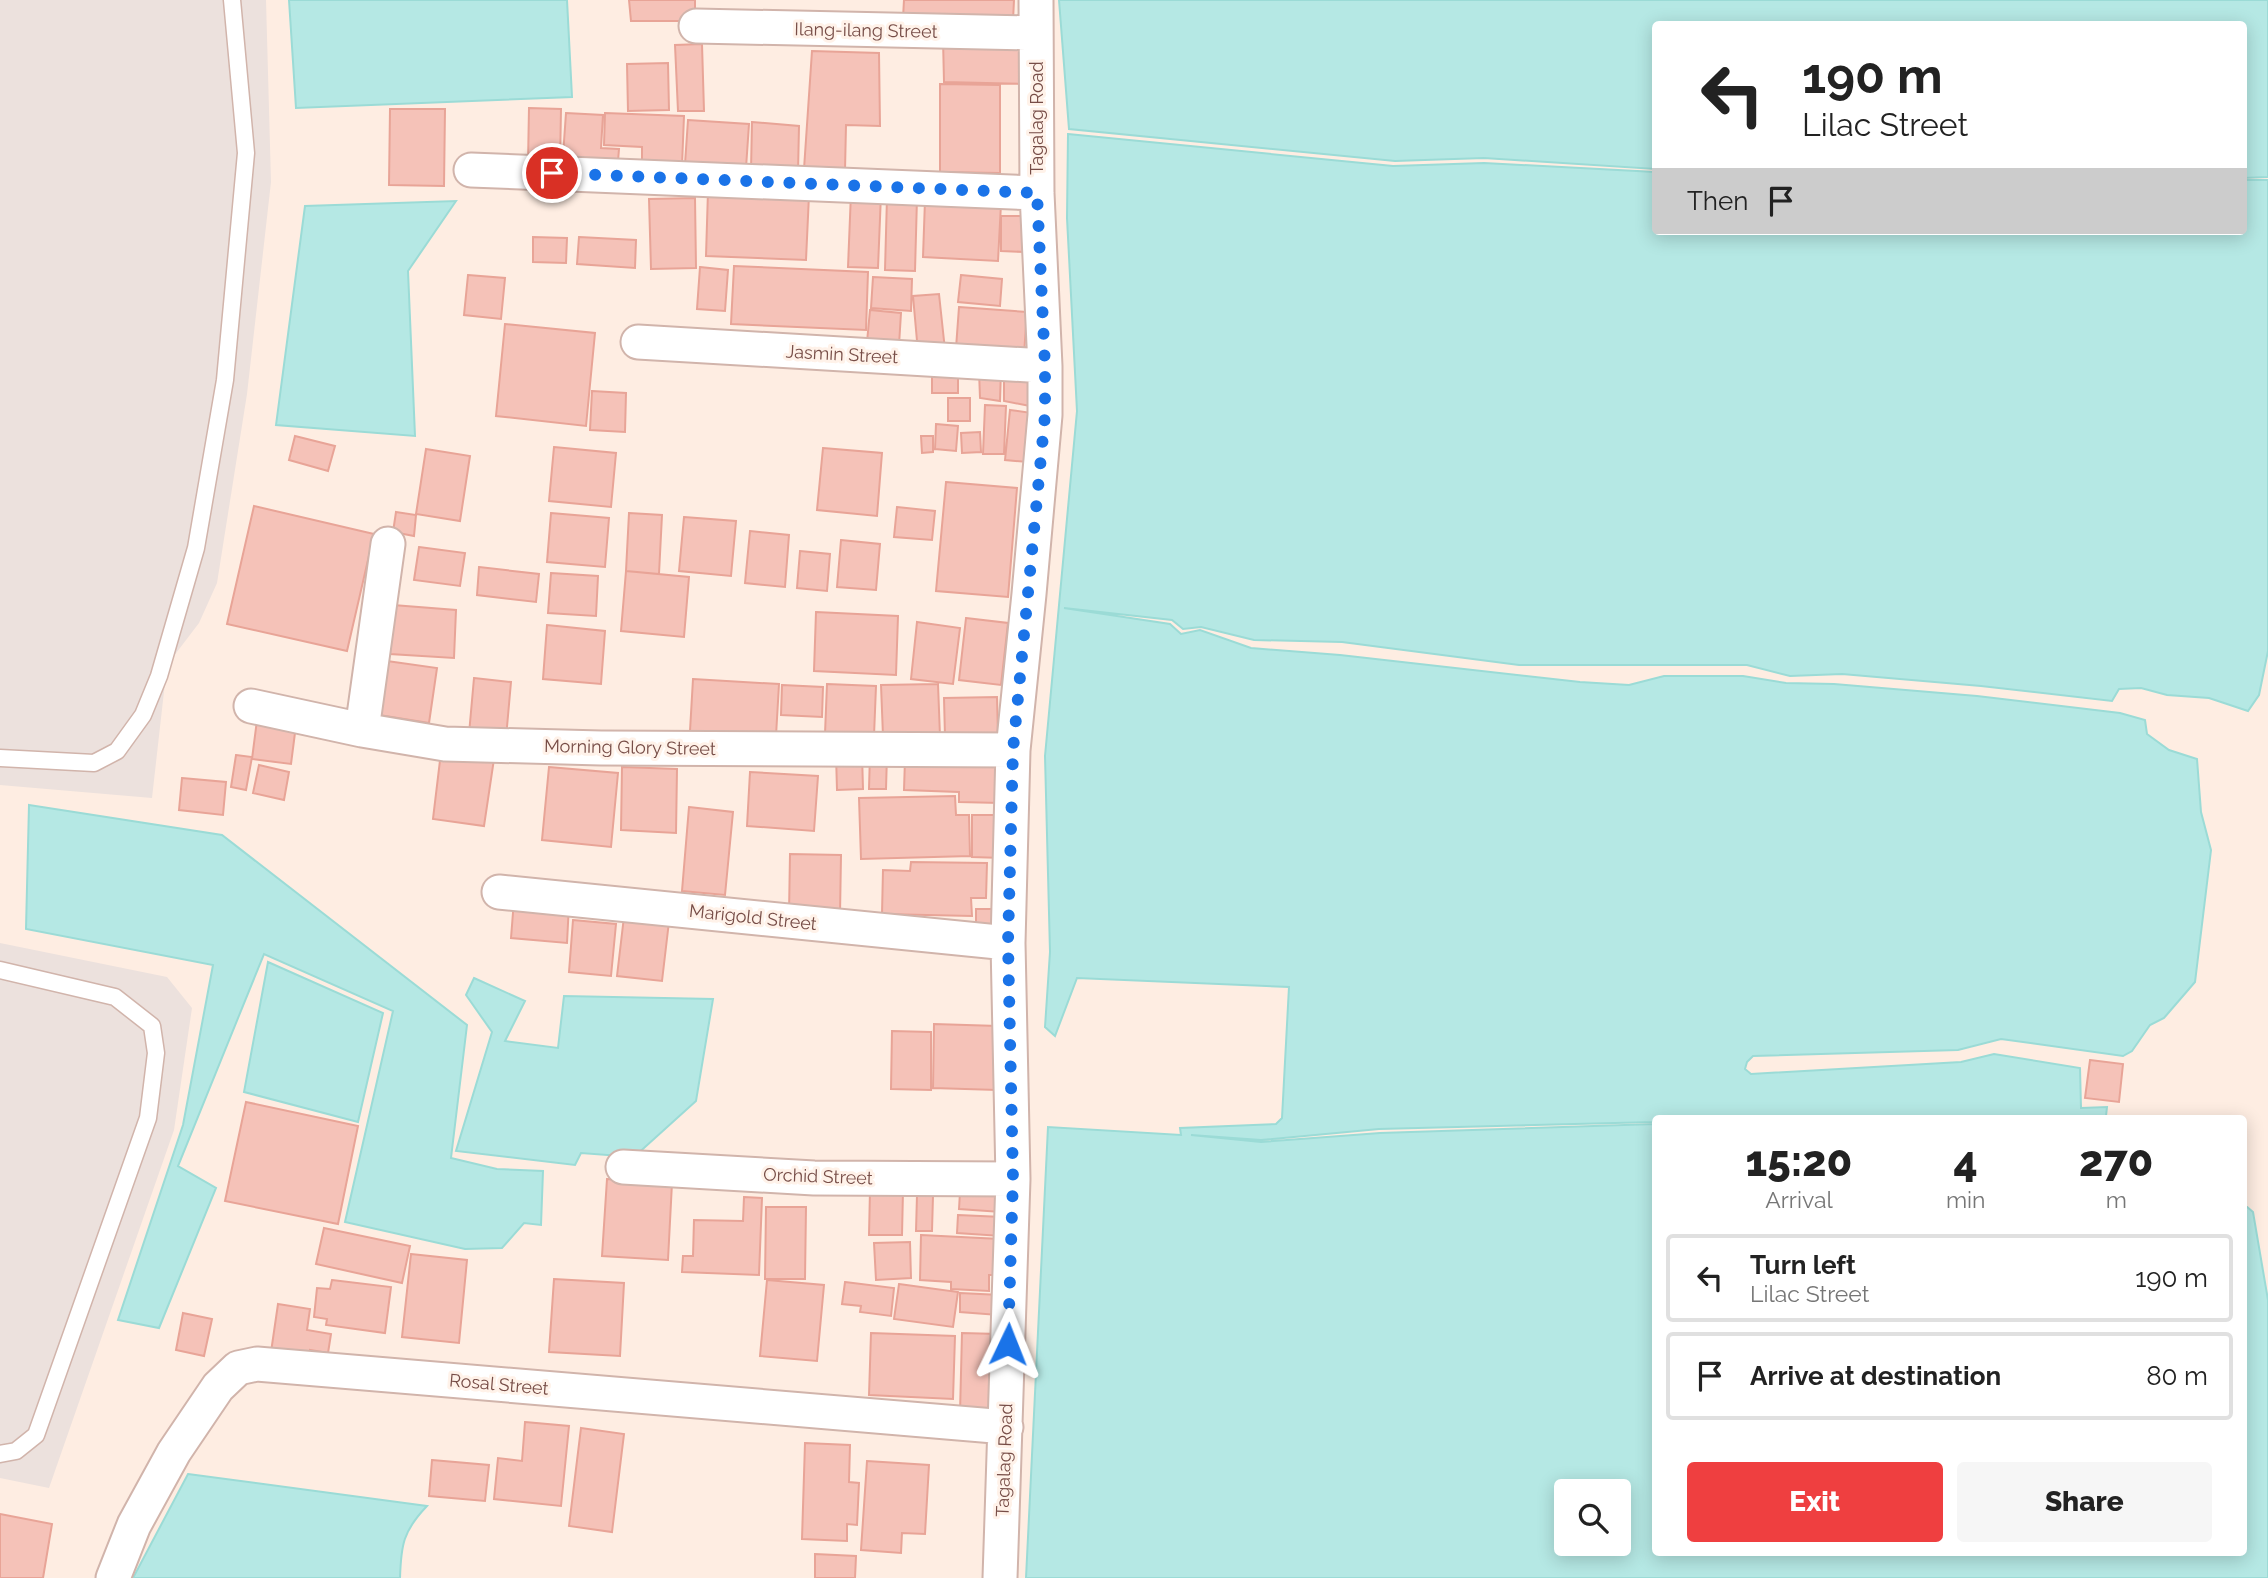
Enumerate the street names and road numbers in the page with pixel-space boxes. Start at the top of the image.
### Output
street label: Ilang-ilang Street [794,18,938,42]
street label: Tagalag Road [1026,61,1047,175]
street label: Jasmin Street [785,341,899,367]
street label: Morning Glory Street [544,735,716,759]
street label: Marigold Street [688,900,818,934]
street label: Orchid Street [763,1164,873,1188]
street label: Rosal Street [449,1369,549,1399]
street label: Tagalag Road [992,1403,1016,1517]

